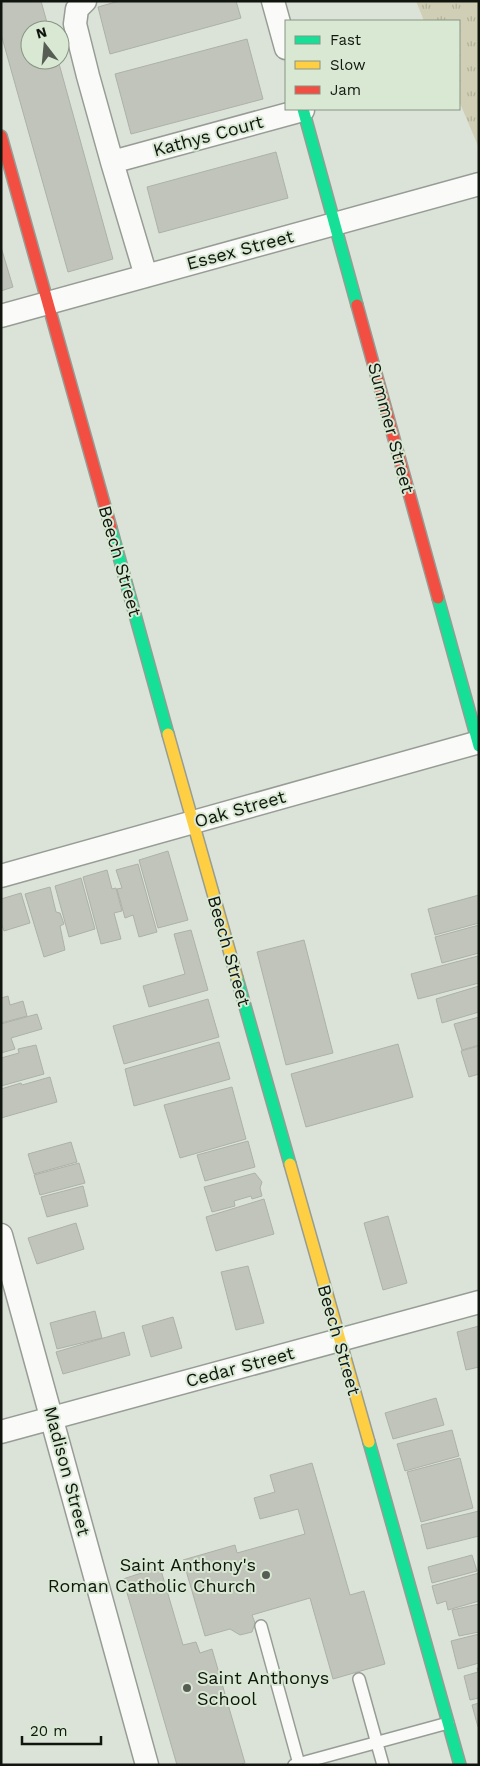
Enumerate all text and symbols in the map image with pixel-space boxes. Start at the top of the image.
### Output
north arrow [20,20,70,70]
legend [285,20,460,110]
text: N [34,23,49,42]
text: Fast [330,31,362,49]
text: Slow [330,56,366,74]
text: Jam [330,81,361,99]
street label: Kathys Court [151,111,266,160]
street label: Essex Street [184,225,296,274]
street label: Summer Street [364,360,419,496]
street label: Beech Street [95,503,146,619]
street label: Oak Street [192,785,288,832]
street label: Beech Street [204,893,255,1009]
street label: Beech Street [314,1282,365,1398]
street label: Cedar Street [183,1342,297,1391]
street label: Madison Street [40,1404,95,1538]
place label: Saint Anthony's Roman Catholic Church [48,1554,256,1596]
marker: Saint Anthony's Roman Catholic Church [260,1569,272,1581]
place label: Saint Anthonys School [197,1667,329,1709]
marker: Saint Anthonys School [181,1682,193,1694]
scale bar [22,1714,101,1746]
text: 20 m [30,1722,68,1740]

